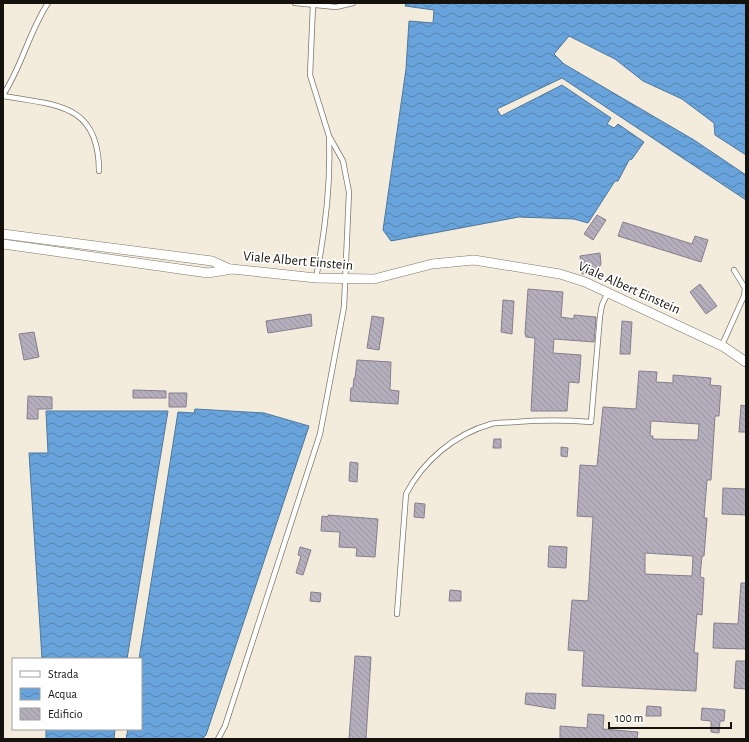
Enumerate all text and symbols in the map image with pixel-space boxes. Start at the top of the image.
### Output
street label: Viale Albert Einstein [242,249,354,273]
street label: Viale Albert Einstein [576,259,682,317]
legend [12,658,142,730]
text: Strada [48,668,79,680]
text: Acqua [48,688,78,700]
scale bar [609,704,731,730]
text: Edificio [48,708,83,720]
text: 100 m [615,712,643,724]

